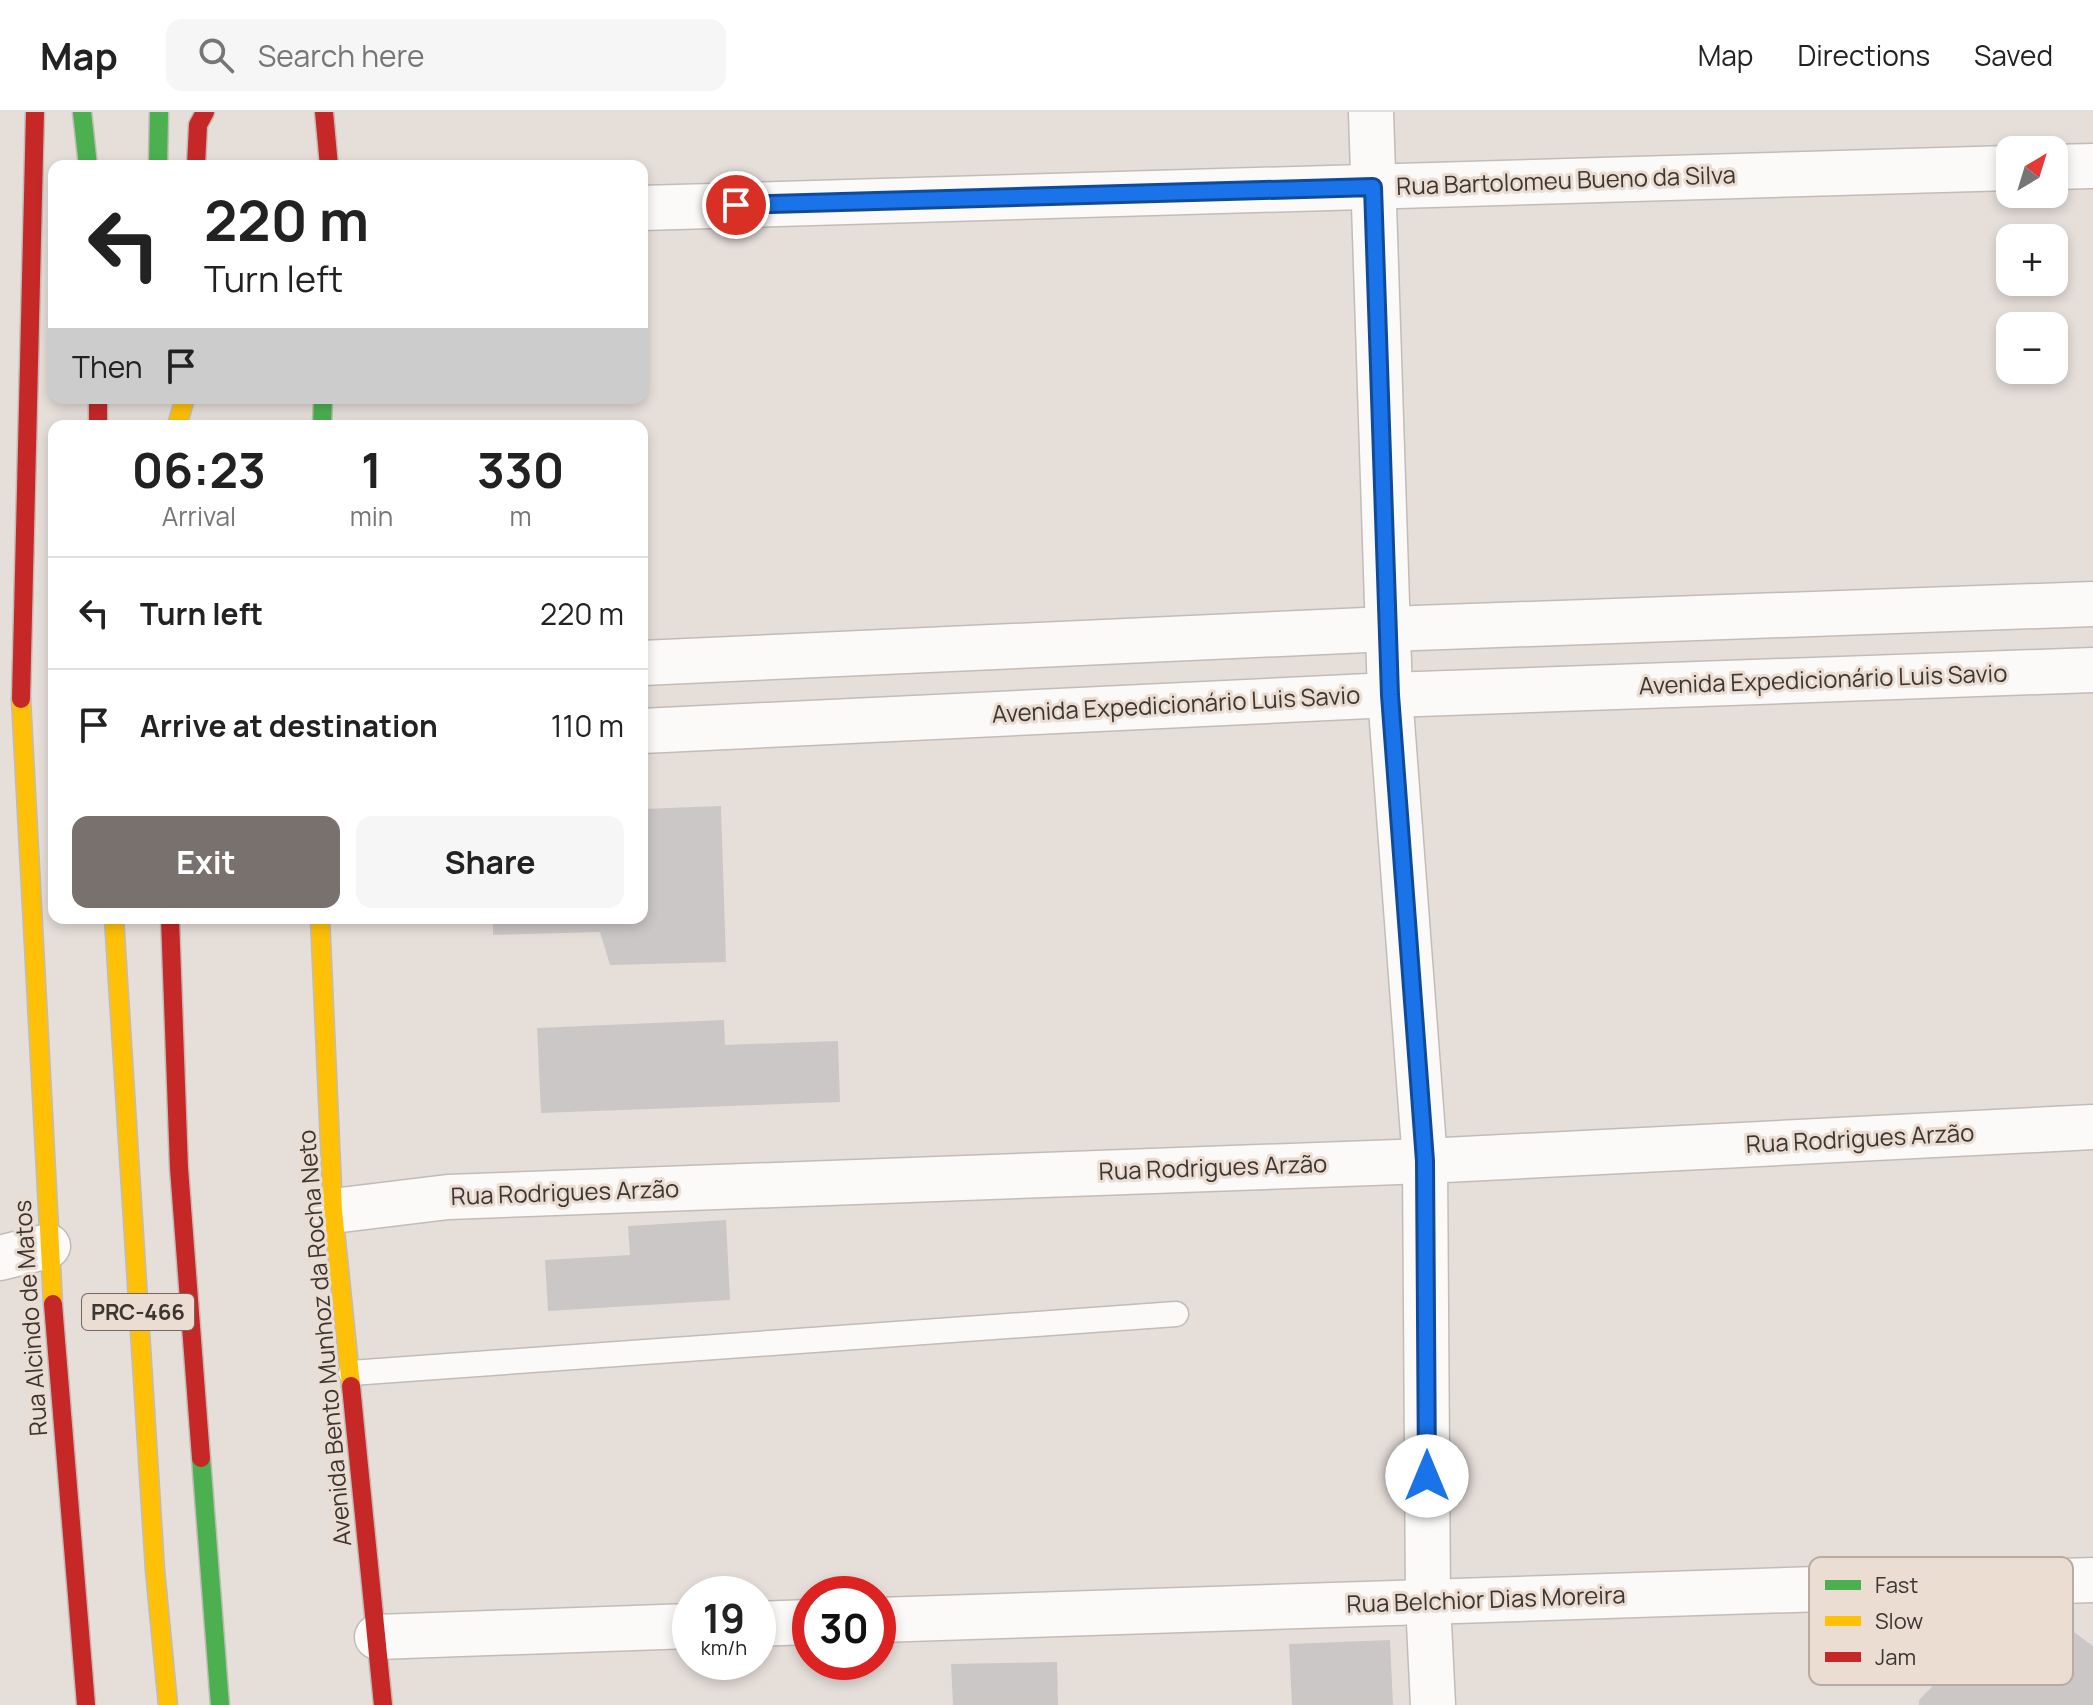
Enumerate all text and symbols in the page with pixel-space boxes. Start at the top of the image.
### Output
search box [166,19,726,91]
text: Map [40,29,118,81]
icon: search [194,33,238,77]
text: Search here [258,35,425,76]
text: Map [1698,36,1753,74]
text: Directions [1797,36,1930,74]
text: Saved [1974,36,2053,74]
north arrow [1996,136,2068,208]
map controls [1996,136,2068,384]
street label: Rua Bartolomeu Bueno da Silva [1396,157,1736,202]
pin [702,171,770,239]
text: 220 m [204,181,369,258]
icon: arrive [714,183,758,227]
icon: left [72,192,176,296]
button: + [1996,224,2068,296]
text: Turn left [204,254,343,303]
button: − [1996,312,2068,384]
icon: arrive [159,344,203,388]
text: Then [72,346,143,387]
text: 06:23 [132,437,266,502]
text: 1 [361,437,382,502]
text: 330 [477,437,564,502]
text: Arrival [162,498,236,534]
text: min [350,498,393,534]
text: m [510,498,532,534]
icon: left [72,591,116,635]
text: Turn left [140,593,263,634]
text: 220 m [540,593,624,634]
street label: Avenida Expedicionário Luis Savio [1638,656,2008,701]
street label: Avenida Expedicionário Luis Savio [991,677,1361,730]
icon: arrive [72,703,116,747]
text: Arrive at destination [140,705,438,746]
text: 110 m [551,705,624,746]
button: Exit [72,816,340,908]
button: Share [356,816,624,908]
street label: Rua Rodrigues Arzão [1745,1115,1975,1160]
street label: Avenida Bento Munhoz da Rocha Neto [289,1129,358,1548]
street label: Rua Rodrigues Arzão [1098,1146,1328,1187]
street label: Rua Rodrigues Arzão [450,1171,680,1212]
street label: Rua Alcindo de Matos [5,1199,54,1437]
road number: PRC-466 [82,1294,194,1330]
position arrow [1385,1434,1469,1518]
legend [1809,1557,2073,1685]
text: Fast [1875,1570,1918,1600]
speed limit sign: 30 [792,1576,896,1680]
street label: Rua Belchior Dias Moreira [1346,1577,1626,1620]
text: 19 [703,1590,745,1645]
text: Slow [1875,1606,1923,1636]
text: km/h [701,1634,747,1661]
text: Jam [1875,1642,1916,1672]

